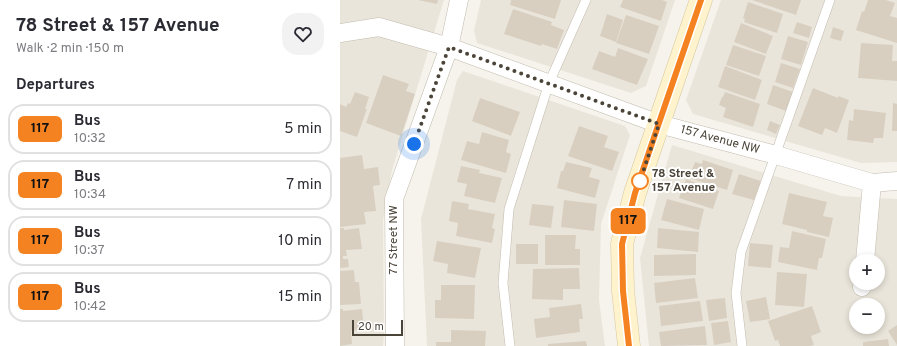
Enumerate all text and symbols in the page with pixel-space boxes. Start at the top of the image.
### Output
button: heart [282,13,324,55]
text: 78 Street & 157 Avenue [16,14,220,38]
text: Walk · 2 min · 150 m [16,41,124,57]
text: Departures [16,76,95,95]
text: Bus [74,112,101,131]
text: 117 [31,120,49,137]
text: 5 min [284,120,322,139]
street label: 157 Avenue NW [679,122,761,158]
text: 10:32 [74,131,106,147]
your location [404,134,424,154]
place label: 78 Street & 157 Avenue [652,166,715,196]
text: Bus [74,168,101,187]
marker: 78 Street & 157 Avenue [631,172,649,190]
text: 117 [31,176,49,193]
text: 7 min [286,176,322,195]
text: 10:34 [74,187,106,203]
street label: 77 Street NW [386,205,402,275]
line badge: 117 [605,208,651,234]
text: 117 [619,212,637,229]
text: Bus [74,224,101,243]
text: 117 [31,232,49,249]
text: 10 min [278,232,322,251]
text: 10:37 [74,243,105,259]
map controls [849,254,885,334]
button: + [849,254,885,290]
text: Bus [74,280,101,299]
text: 117 [31,288,49,305]
text: 15 min [279,288,322,307]
button: − [849,298,885,334]
text: 10:42 [74,299,106,315]
scale bar [352,318,403,337]
text: 20 m [358,320,384,334]

